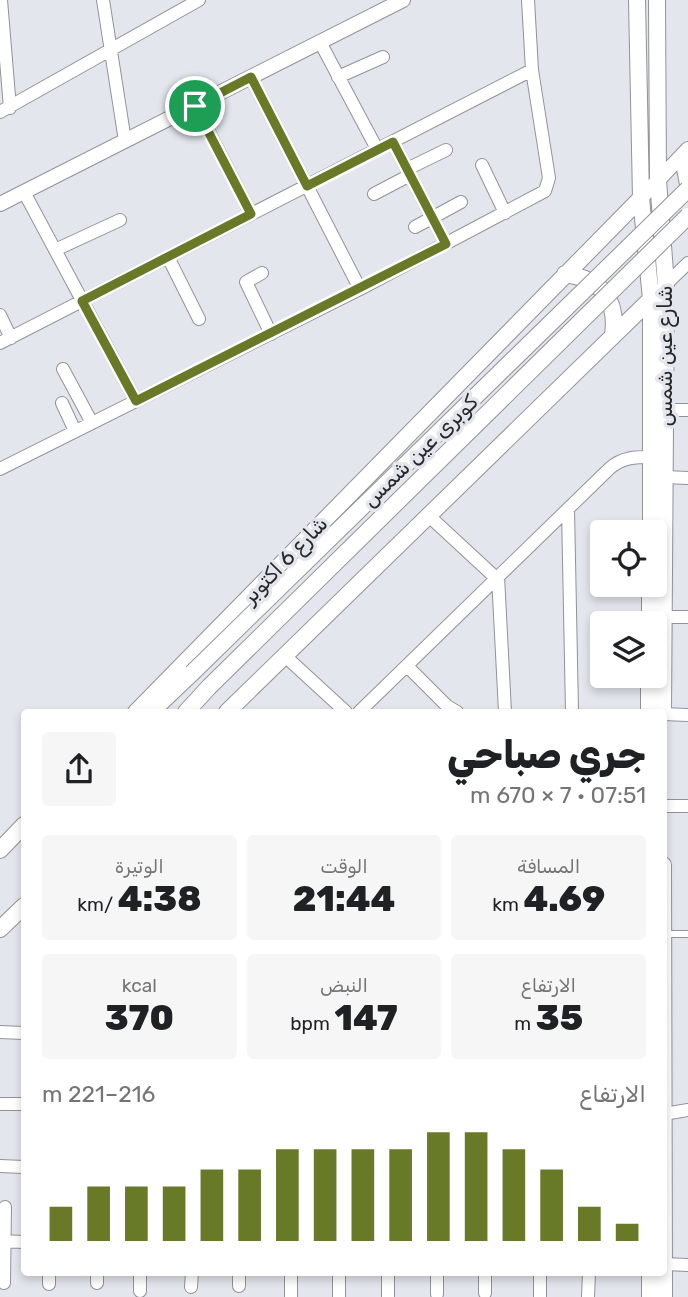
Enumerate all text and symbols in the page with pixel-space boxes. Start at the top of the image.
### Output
pin [165,76,225,136]
icon: arrive [176,87,214,125]
street label: شارع عين شمس [652,285,679,427]
street label: كوبرى عين شمس [357,389,483,512]
street label: شارع 6 اكتوبر [235,511,334,611]
map controls [590,520,667,688]
button: locate [590,520,667,597]
button: layers [590,611,667,688]
button: share [42,732,116,806]
text: جري صباحي [447,732,646,778]
text: 07:51 · 7 × 670 m [470,781,646,809]
text: الوتيرة [115,855,164,878]
text: الوقت [320,855,368,878]
text: المسافة [517,855,580,878]
text: 4:38 [118,878,202,920]
text: 21:44 [293,878,395,920]
text: 4.69 [524,878,605,920]
text: /km [77,893,118,916]
text: km [492,893,524,916]
text: kcal [122,974,157,997]
text: النبض [320,974,368,997]
text: الارتفاع [521,974,576,997]
text: 370 [105,997,174,1039]
text: 147 [334,997,398,1039]
text: 35 [536,997,583,1039]
text: bpm [290,1012,334,1035]
text: m [514,1012,536,1035]
text: 216–221 m [42,1080,155,1108]
text: الارتفاع [580,1080,646,1108]

